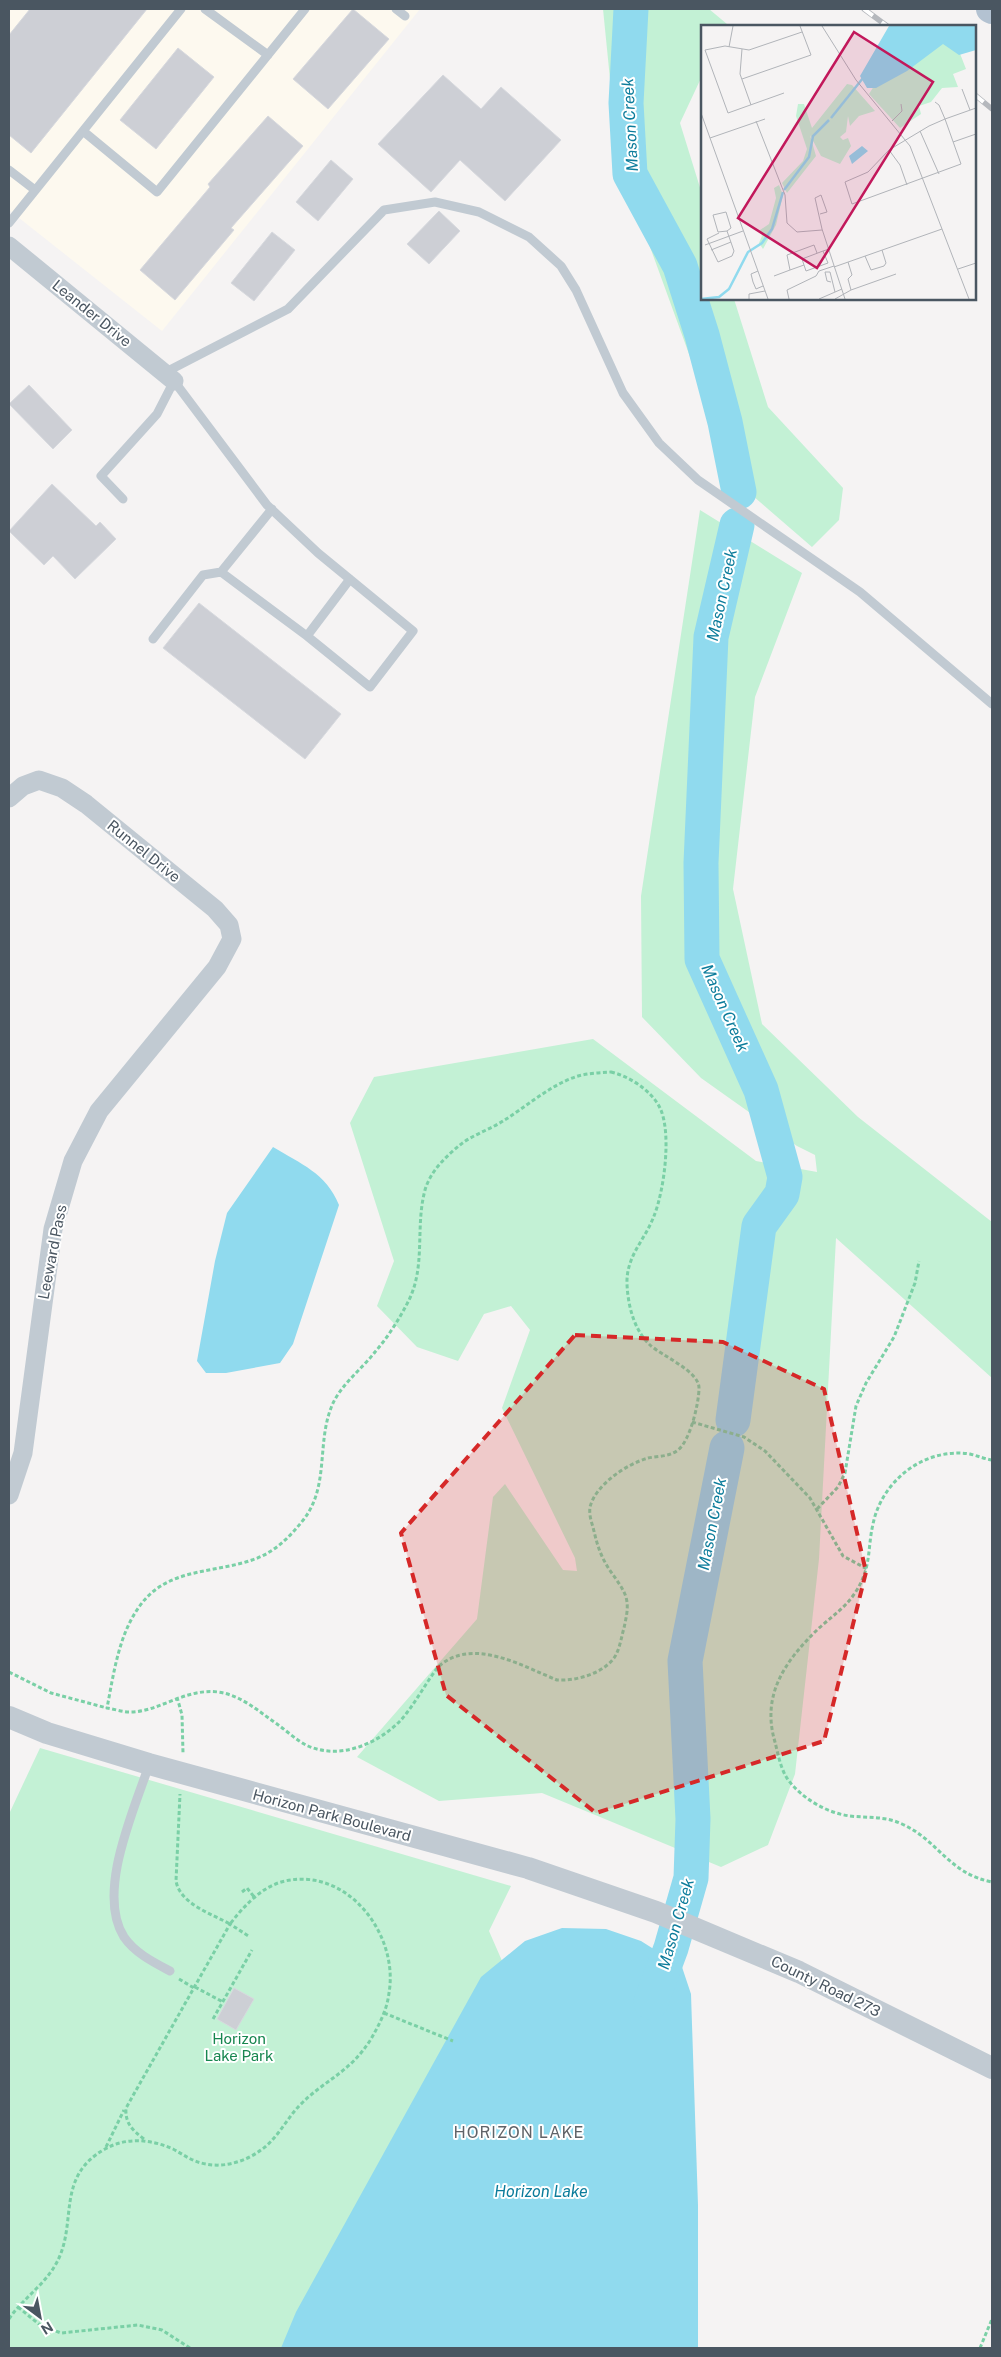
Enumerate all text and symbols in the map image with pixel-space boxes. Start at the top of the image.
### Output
inset map [701,25,976,300]
water label: Mason Creek [618,77,642,172]
street label: Leander Drive [49,276,135,350]
water label: Mason Creek [703,547,741,643]
street label: Runnel Drive [104,816,184,886]
water label: Mason Creek [697,961,753,1055]
street label: Leeward Pass [34,1203,70,1301]
water label: Mason Creek [694,1476,730,1572]
street label: Horizon Park Boulevard [251,1786,413,1844]
water label: Mason Creek [654,1876,698,1972]
street label: County Road 273 [769,1952,883,2020]
park label: Horizon Lake Park [205,2030,273,2064]
district label: HORIZON LAKE [454,2123,584,2142]
water label: Horizon Lake [494,2182,588,2201]
north arrow [15,2292,65,2342]
text: N [38,2318,56,2338]

